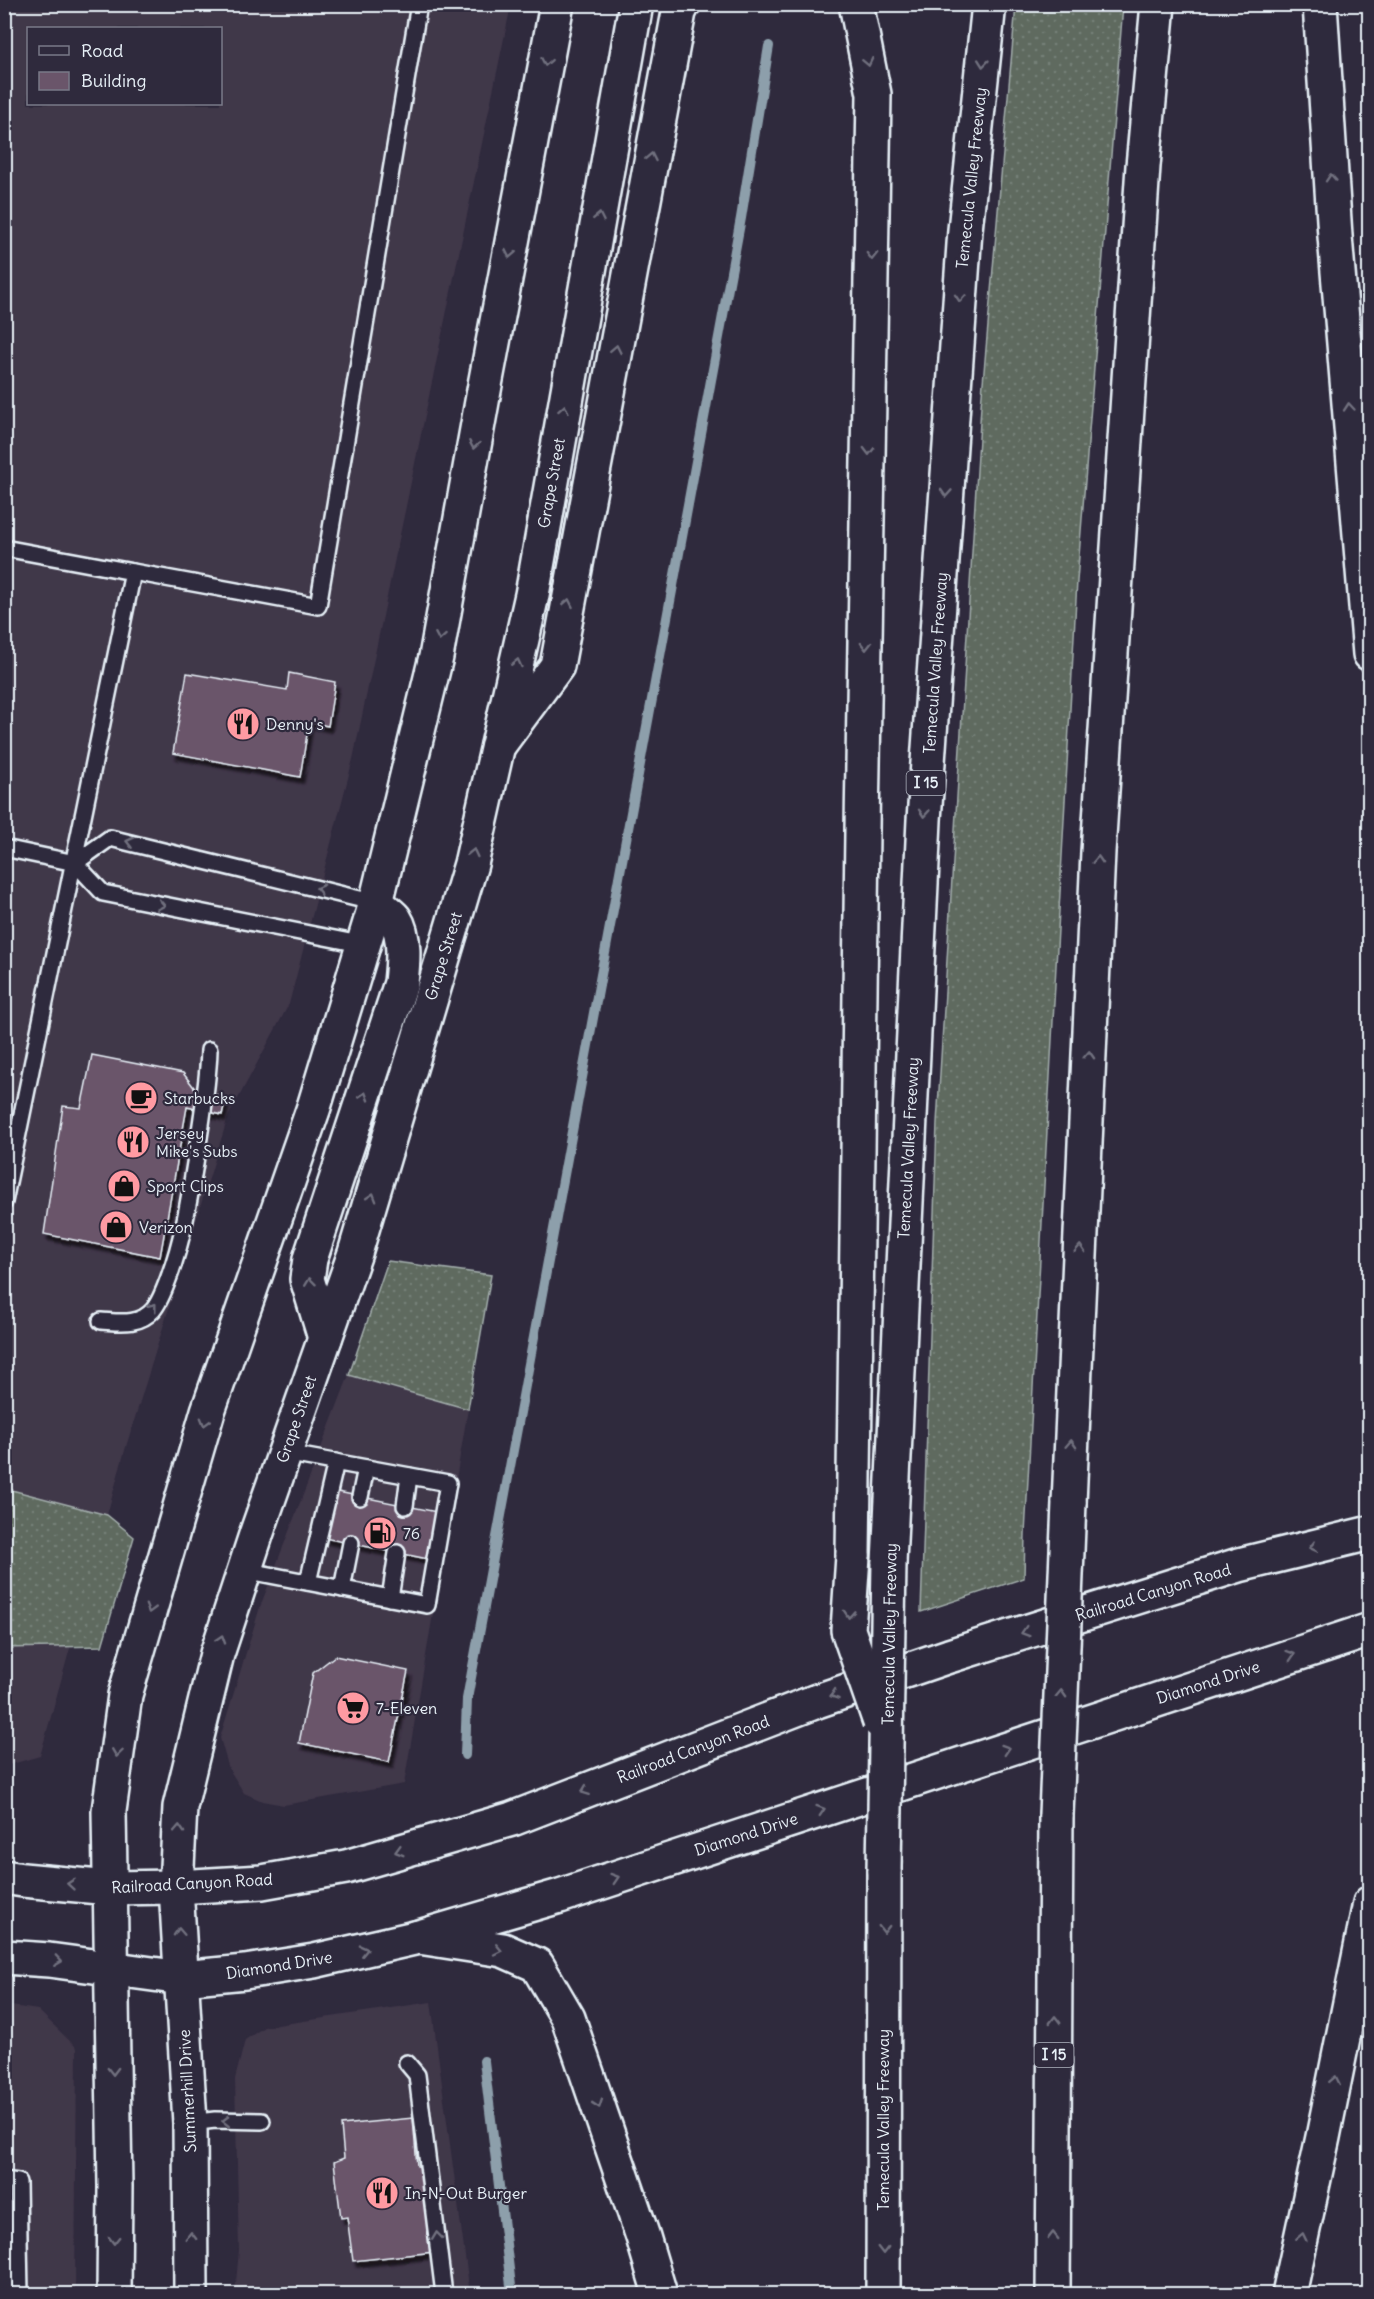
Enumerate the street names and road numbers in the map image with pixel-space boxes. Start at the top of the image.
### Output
street label: Temecula Valley Freeway [952,86,990,270]
street label: Grape Street [533,436,569,530]
street label: Temecula Valley Freeway [919,571,951,755]
road number: I 15 [906,771,946,795]
street label: Grape Street [420,909,466,1003]
street label: Temecula Valley Freeway [893,1057,923,1239]
street label: Grape Street [272,1372,321,1465]
street label: Temecula Valley Freeway [877,1543,901,1725]
street label: Railroad Canyon Road [1073,1559,1233,1625]
street label: Diamond Drive [1154,1656,1262,1708]
street label: Railroad Canyon Road [614,1711,772,1787]
street label: Diamond Drive [692,1808,800,1860]
street label: Railroad Canyon Road [111,1869,273,1897]
street label: Diamond Drive [224,1947,334,1983]
street label: Summerhill Drive [174,2029,200,2153]
street label: Temecula Valley Freeway [873,2029,893,2211]
road number: I 15 [1034,2043,1074,2067]

